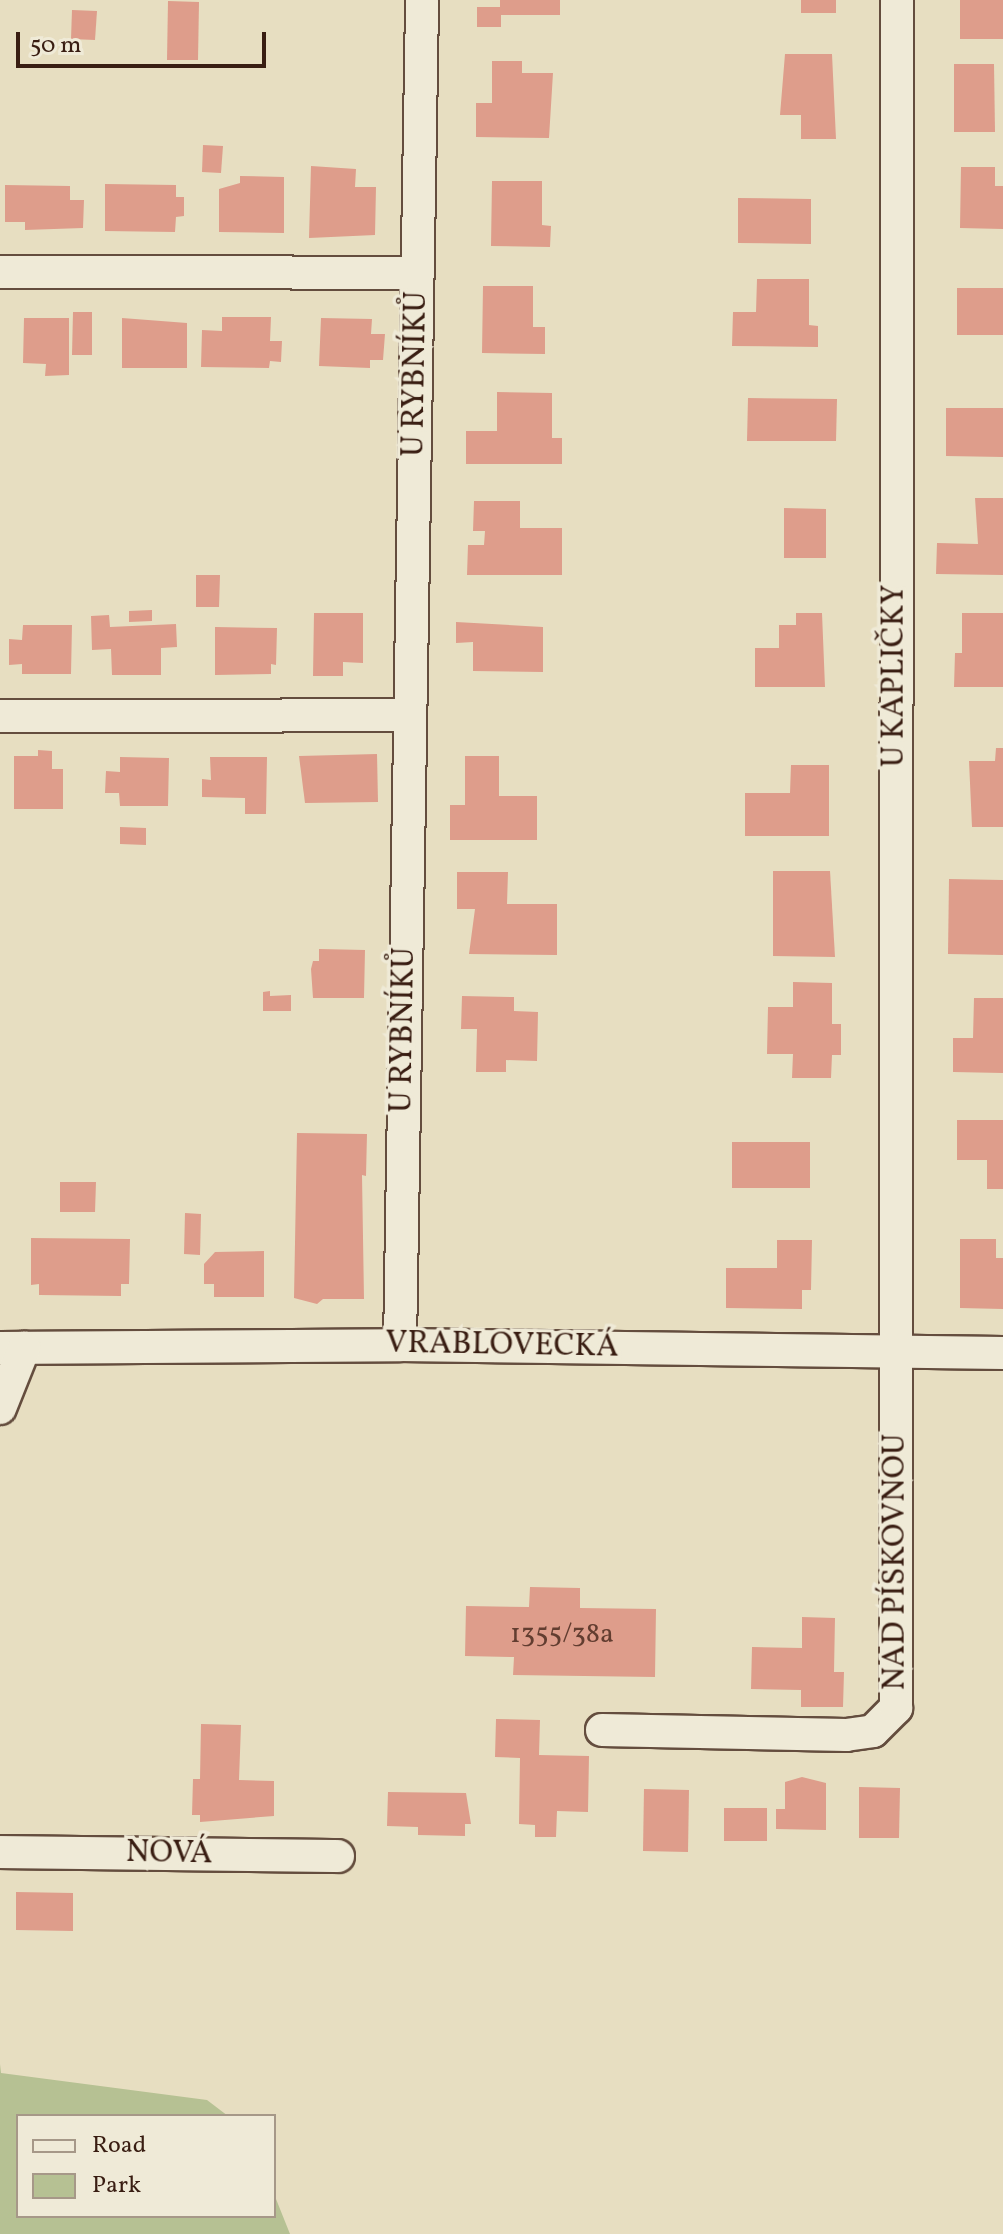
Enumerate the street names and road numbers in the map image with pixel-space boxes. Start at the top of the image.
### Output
street label: U RYBNÍKŮ [395,291,437,457]
street label: U KAPLIČKY [876,585,914,767]
street label: U RYBNÍKŮ [383,947,425,1113]
street label: VRABLOVECKÁ [385,1325,619,1367]
street label: NAD PÍSKOVNOU [877,1433,915,1691]
street label: NOVÁ [125,1834,213,1874]

